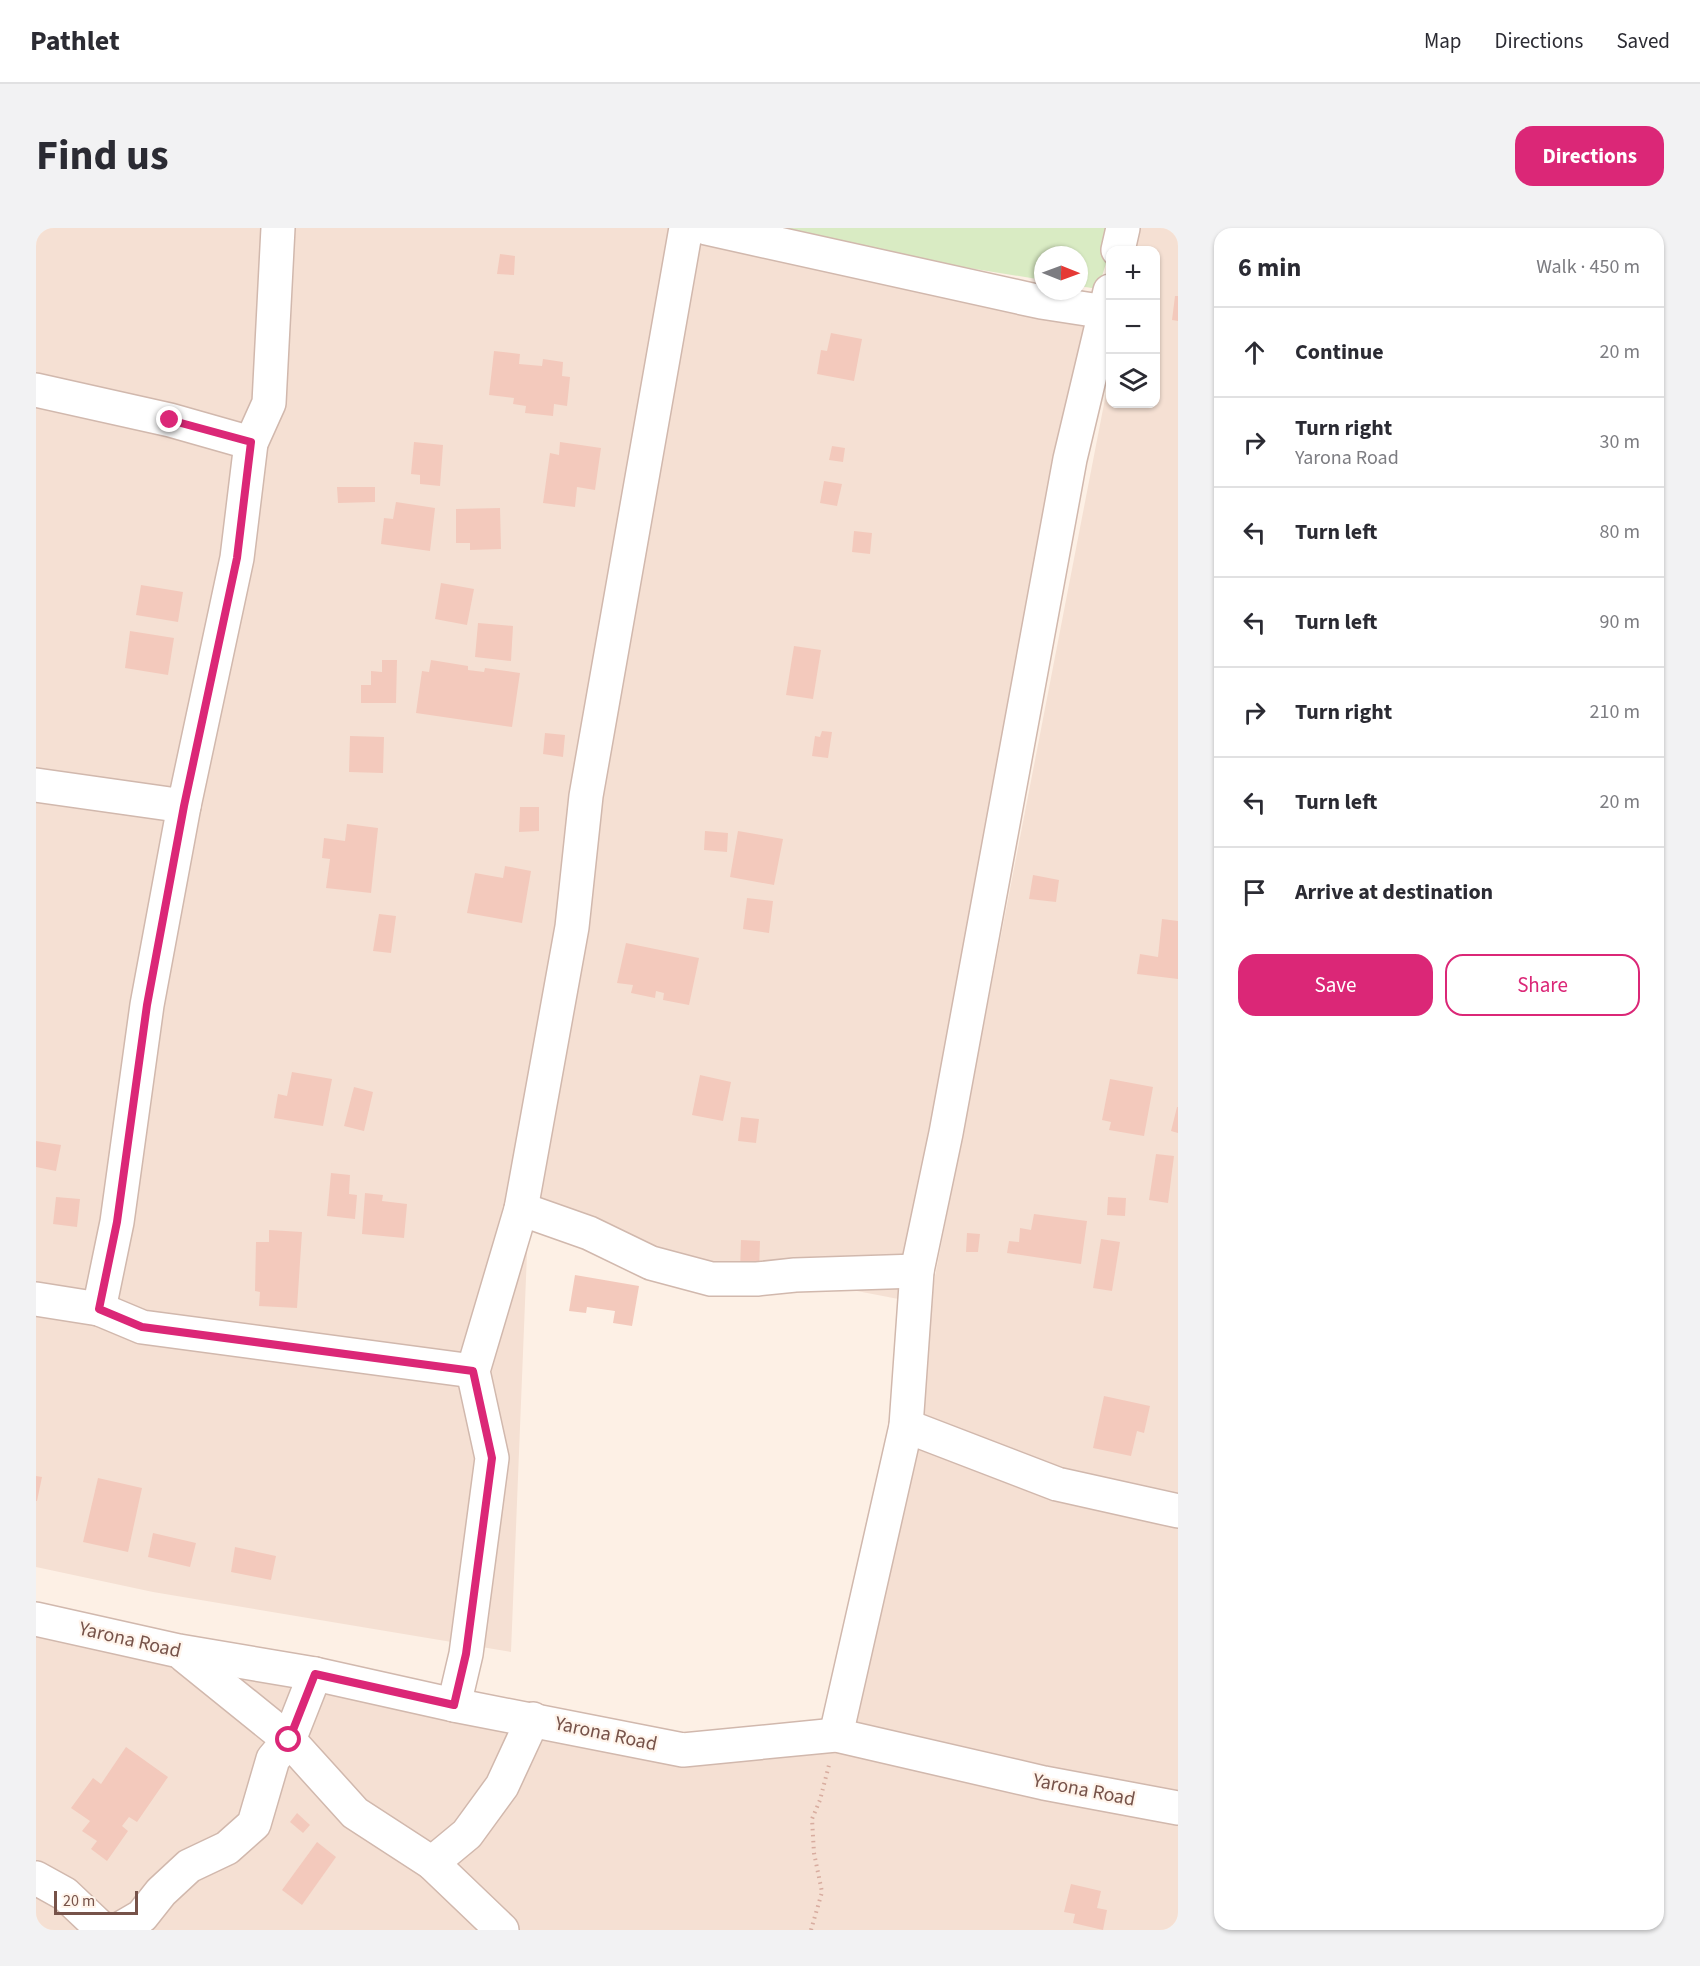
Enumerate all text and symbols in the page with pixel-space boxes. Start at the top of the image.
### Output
text: Pathlet [30,21,120,61]
text: Map [1424,26,1462,56]
text: Directions [1495,26,1583,56]
text: Saved [1616,26,1670,56]
text: Find us [36,126,169,186]
button: Directions [1515,126,1664,186]
north arrow [1034,246,1088,300]
map controls [1106,246,1160,408]
button: + [1106,246,1160,300]
text: 6 min [1238,249,1301,286]
text: Walk · 450 m [1536,253,1640,281]
button: − [1106,300,1160,354]
icon: ahead [1238,336,1271,369]
text: Continue [1295,336,1384,368]
text: 20 m [1600,338,1640,366]
button: layers [1106,354,1160,408]
route end [156,406,182,432]
text: Turn right [1295,412,1392,444]
icon: right [1238,426,1271,459]
text: 30 m [1600,428,1640,456]
text: Yarona Road [1295,444,1399,472]
icon: left [1238,516,1271,549]
text: Turn left [1295,516,1377,548]
text: 80 m [1600,518,1640,546]
icon: left [1238,606,1271,639]
text: Turn left [1295,606,1377,638]
text: 90 m [1600,608,1640,636]
icon: right [1238,696,1271,729]
text: Turn right [1295,696,1392,728]
text: 210 m [1590,698,1640,726]
icon: left [1238,786,1271,819]
text: Turn left [1295,786,1377,818]
text: 20 m [1600,788,1640,816]
icon: arrive [1238,876,1271,909]
text: Arrive at destination [1295,876,1493,908]
button: Save [1238,954,1433,1016]
button: Share [1445,954,1640,1016]
street label: Yarona Road [75,1614,184,1665]
street label: Yarona Road [551,1709,660,1758]
route start [275,1726,301,1752]
street label: Yarona Road [1029,1766,1138,1814]
scale bar [54,1888,138,1916]
text: 20 m [63,1890,95,1912]

